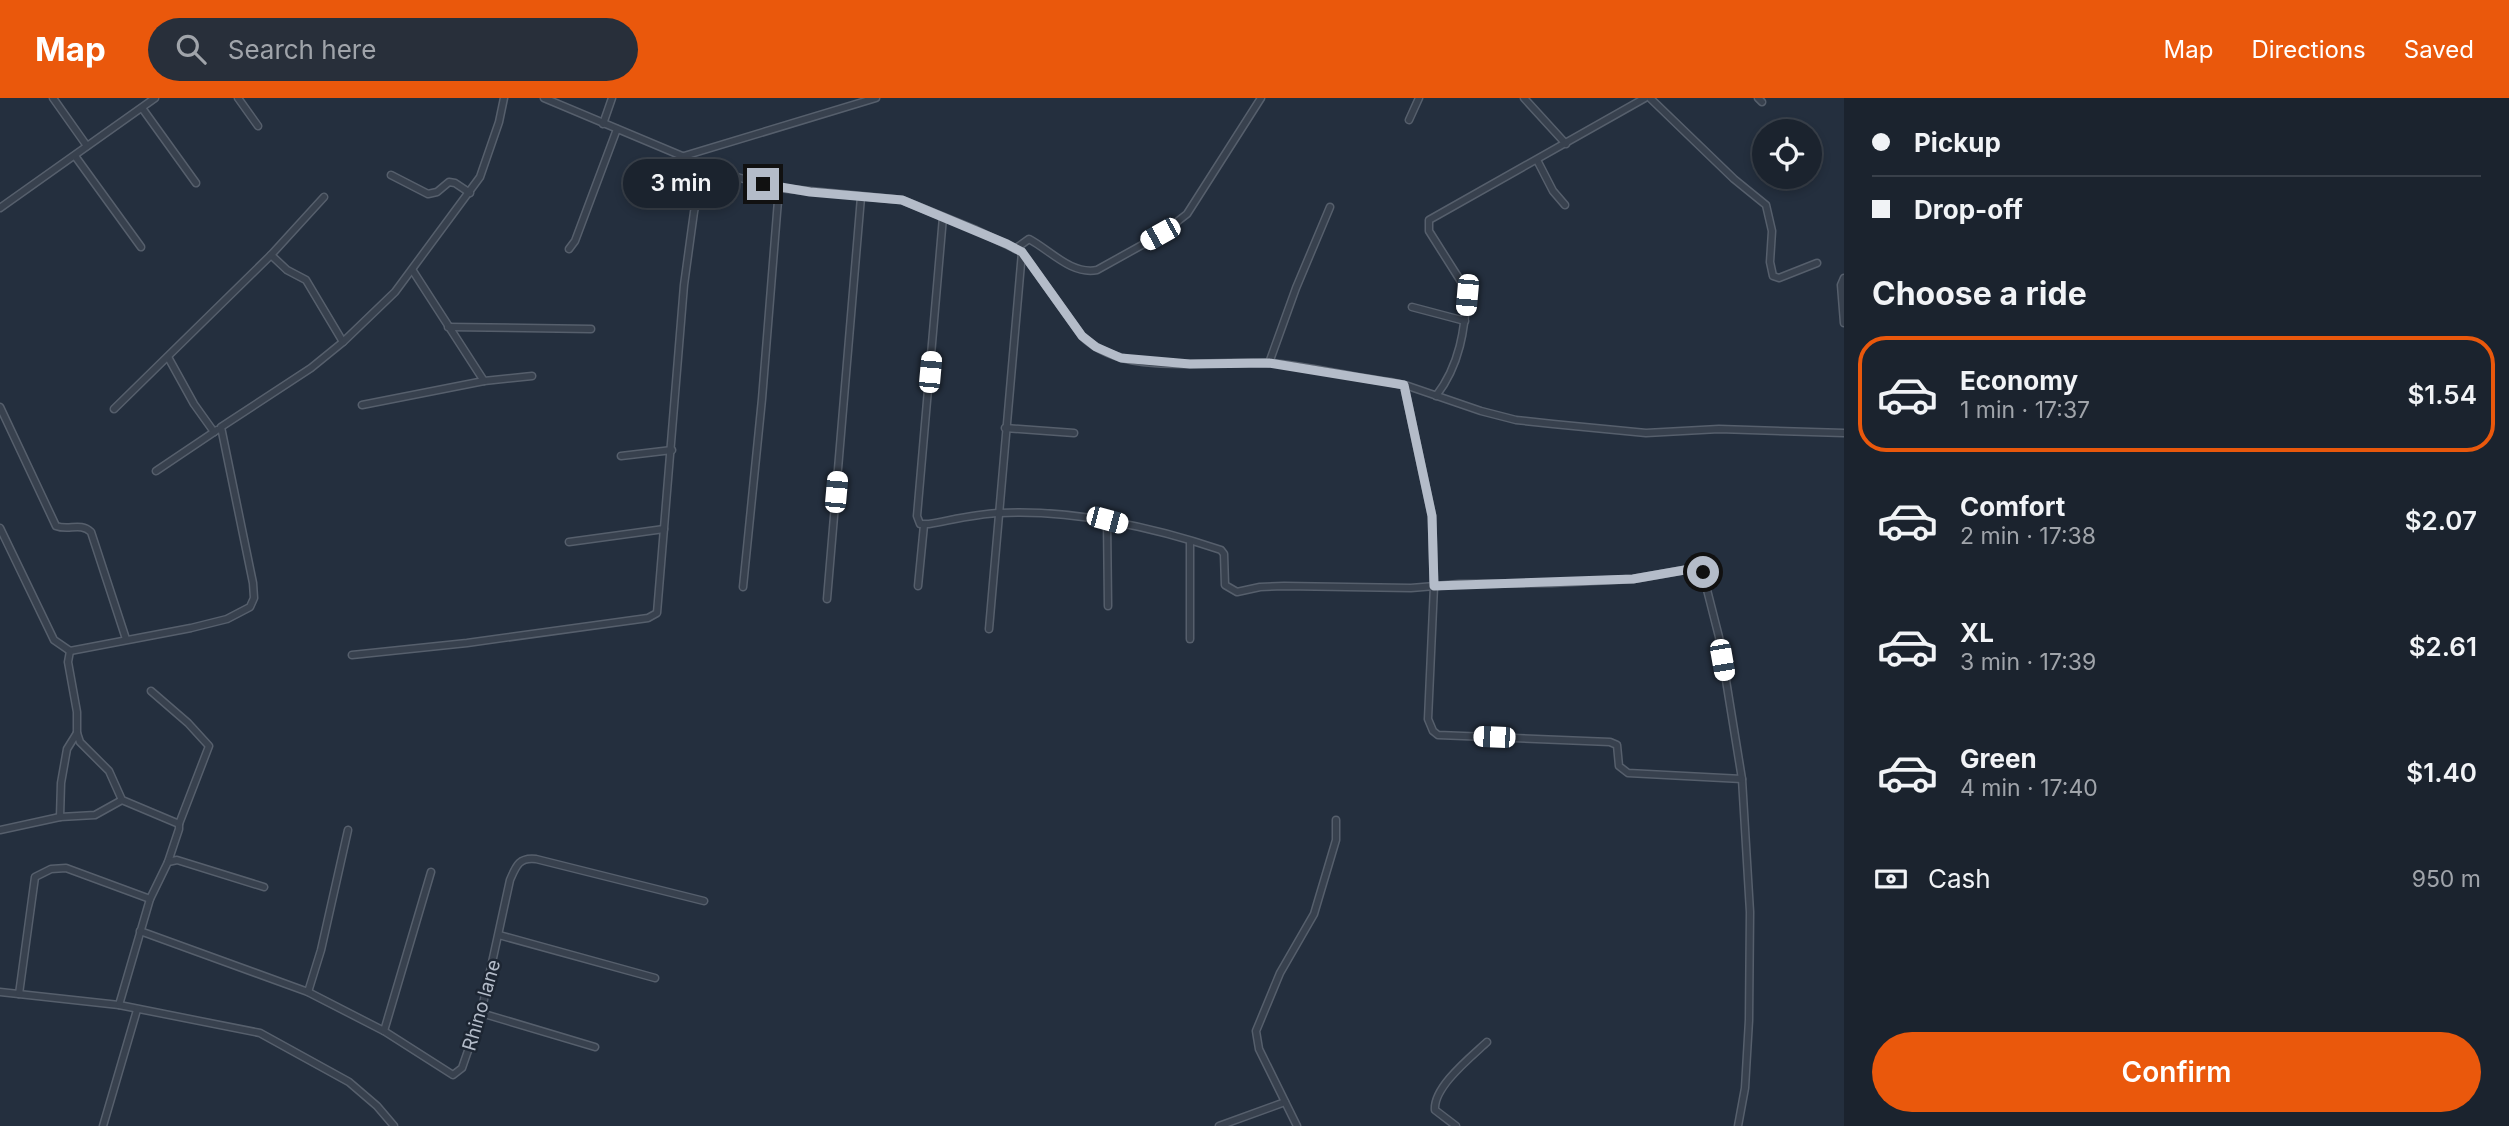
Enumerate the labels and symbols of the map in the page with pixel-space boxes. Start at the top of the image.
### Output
callout: 3 min [623,160,738,208]
route end [747,168,779,200]
car [1137,215,1184,253]
car [1455,273,1480,317]
car [918,350,943,394]
car [824,470,849,514]
car [1084,504,1131,536]
route start [1687,556,1719,588]
car [1709,637,1736,683]
car [1473,726,1516,748]
street label: Rhino lane [458,957,505,1053]

